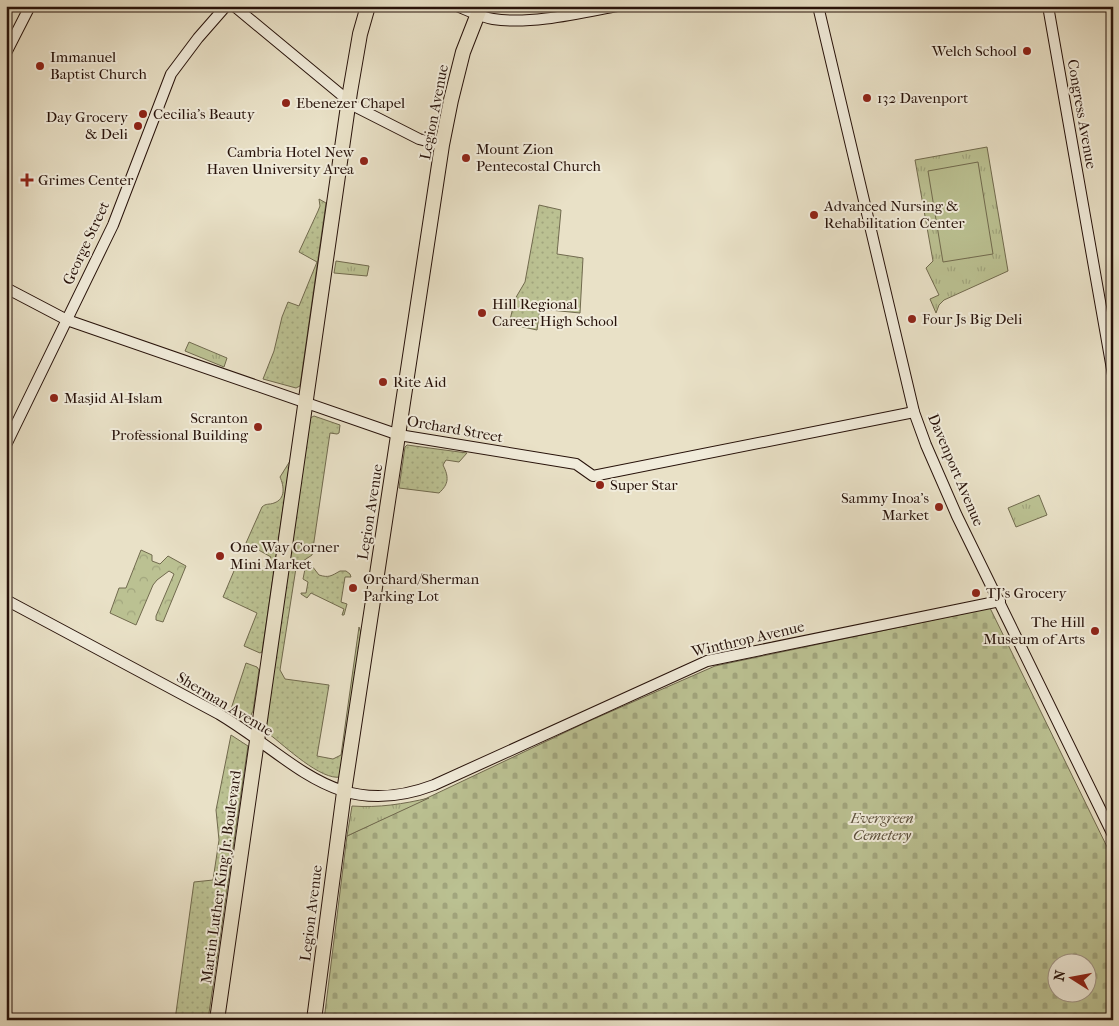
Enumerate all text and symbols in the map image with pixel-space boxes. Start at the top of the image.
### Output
place label: Welch School [931,42,1017,60]
marker: Welch School [1021,45,1033,57]
place label: Immanuel Baptist Church [50,48,147,83]
street label: Congress Avenue [1064,58,1101,171]
marker: Immanuel Baptist Church [34,60,46,72]
street label: Legion Avenue [416,62,452,161]
place label: 132 Davenport [877,89,969,107]
marker: 132 Davenport [861,92,873,104]
place label: Ebenezer Chapel [296,94,405,112]
marker: Ebenezer Chapel [280,97,292,109]
place label: Cecilia's Beauty [153,105,256,123]
place label: Day Grocery & Deli [46,108,129,143]
marker: Cecilia's Beauty [137,108,149,120]
marker: Day Grocery & Deli [132,120,144,132]
place label: Mount Zion Pentecostal Church [476,140,602,175]
place label: Cambria Hotel New Haven University Area [207,143,355,178]
marker: Mount Zion Pentecostal Church [460,152,472,164]
marker: Cambria Hotel New Haven University Area [358,155,370,167]
place label: Grimes Center [38,171,134,189]
marker: Grimes Center [20,173,34,187]
place label: Advanced Nursing & Rehabilitation Center [823,197,965,232]
street label: George Street [59,198,113,288]
marker: Advanced Nursing & Rehabilitation Center [808,209,820,221]
place label: Hill Regional Career High School [492,295,618,330]
marker: Hill Regional Career High School [476,307,488,319]
place label: Four Js Big Deli [922,310,1023,328]
marker: Four Js Big Deli [906,313,918,325]
place label: Rite Aid [393,373,447,391]
marker: Rite Aid [377,376,389,388]
place label: Masjid Al-Islam [64,389,163,407]
marker: Masjid Al-Islam [48,392,60,404]
place label: Scranton Professional Building [111,409,249,444]
street label: Davenport Avenue [924,411,988,530]
street label: Orchard Street [406,412,505,446]
marker: Scranton Professional Building [252,421,264,433]
street label: Legion Avenue [354,462,387,561]
place label: Super Star [610,476,678,494]
marker: Super Star [594,479,606,491]
place label: Sammy Inoa's Market [841,489,930,524]
marker: Sammy Inoa's Market [933,501,945,513]
place label: One Way Corner Mini Market [230,538,340,573]
marker: One Way Corner Mini Market [214,550,226,562]
place label: Orchard/Sherman Parking Lot [363,570,479,605]
marker: Orchard/Sherman Parking Lot [347,582,359,594]
place label: TJ's Grocery [986,584,1068,602]
marker: TJ's Grocery [970,587,982,599]
place label: The Hill Museum of Arts [983,613,1085,648]
street label: Winthrop Avenue [689,617,807,661]
marker: The Hill Museum of Arts [1089,625,1101,637]
street label: Sherman Avenue [173,668,277,740]
street label: Martin Luther King Jr. Boulevard [197,768,245,985]
park label: Evergreen Cemetery [849,809,914,844]
street label: Legion Avenue [296,863,326,962]
north arrow [1046,954,1096,1004]
text: N [1050,968,1069,982]

